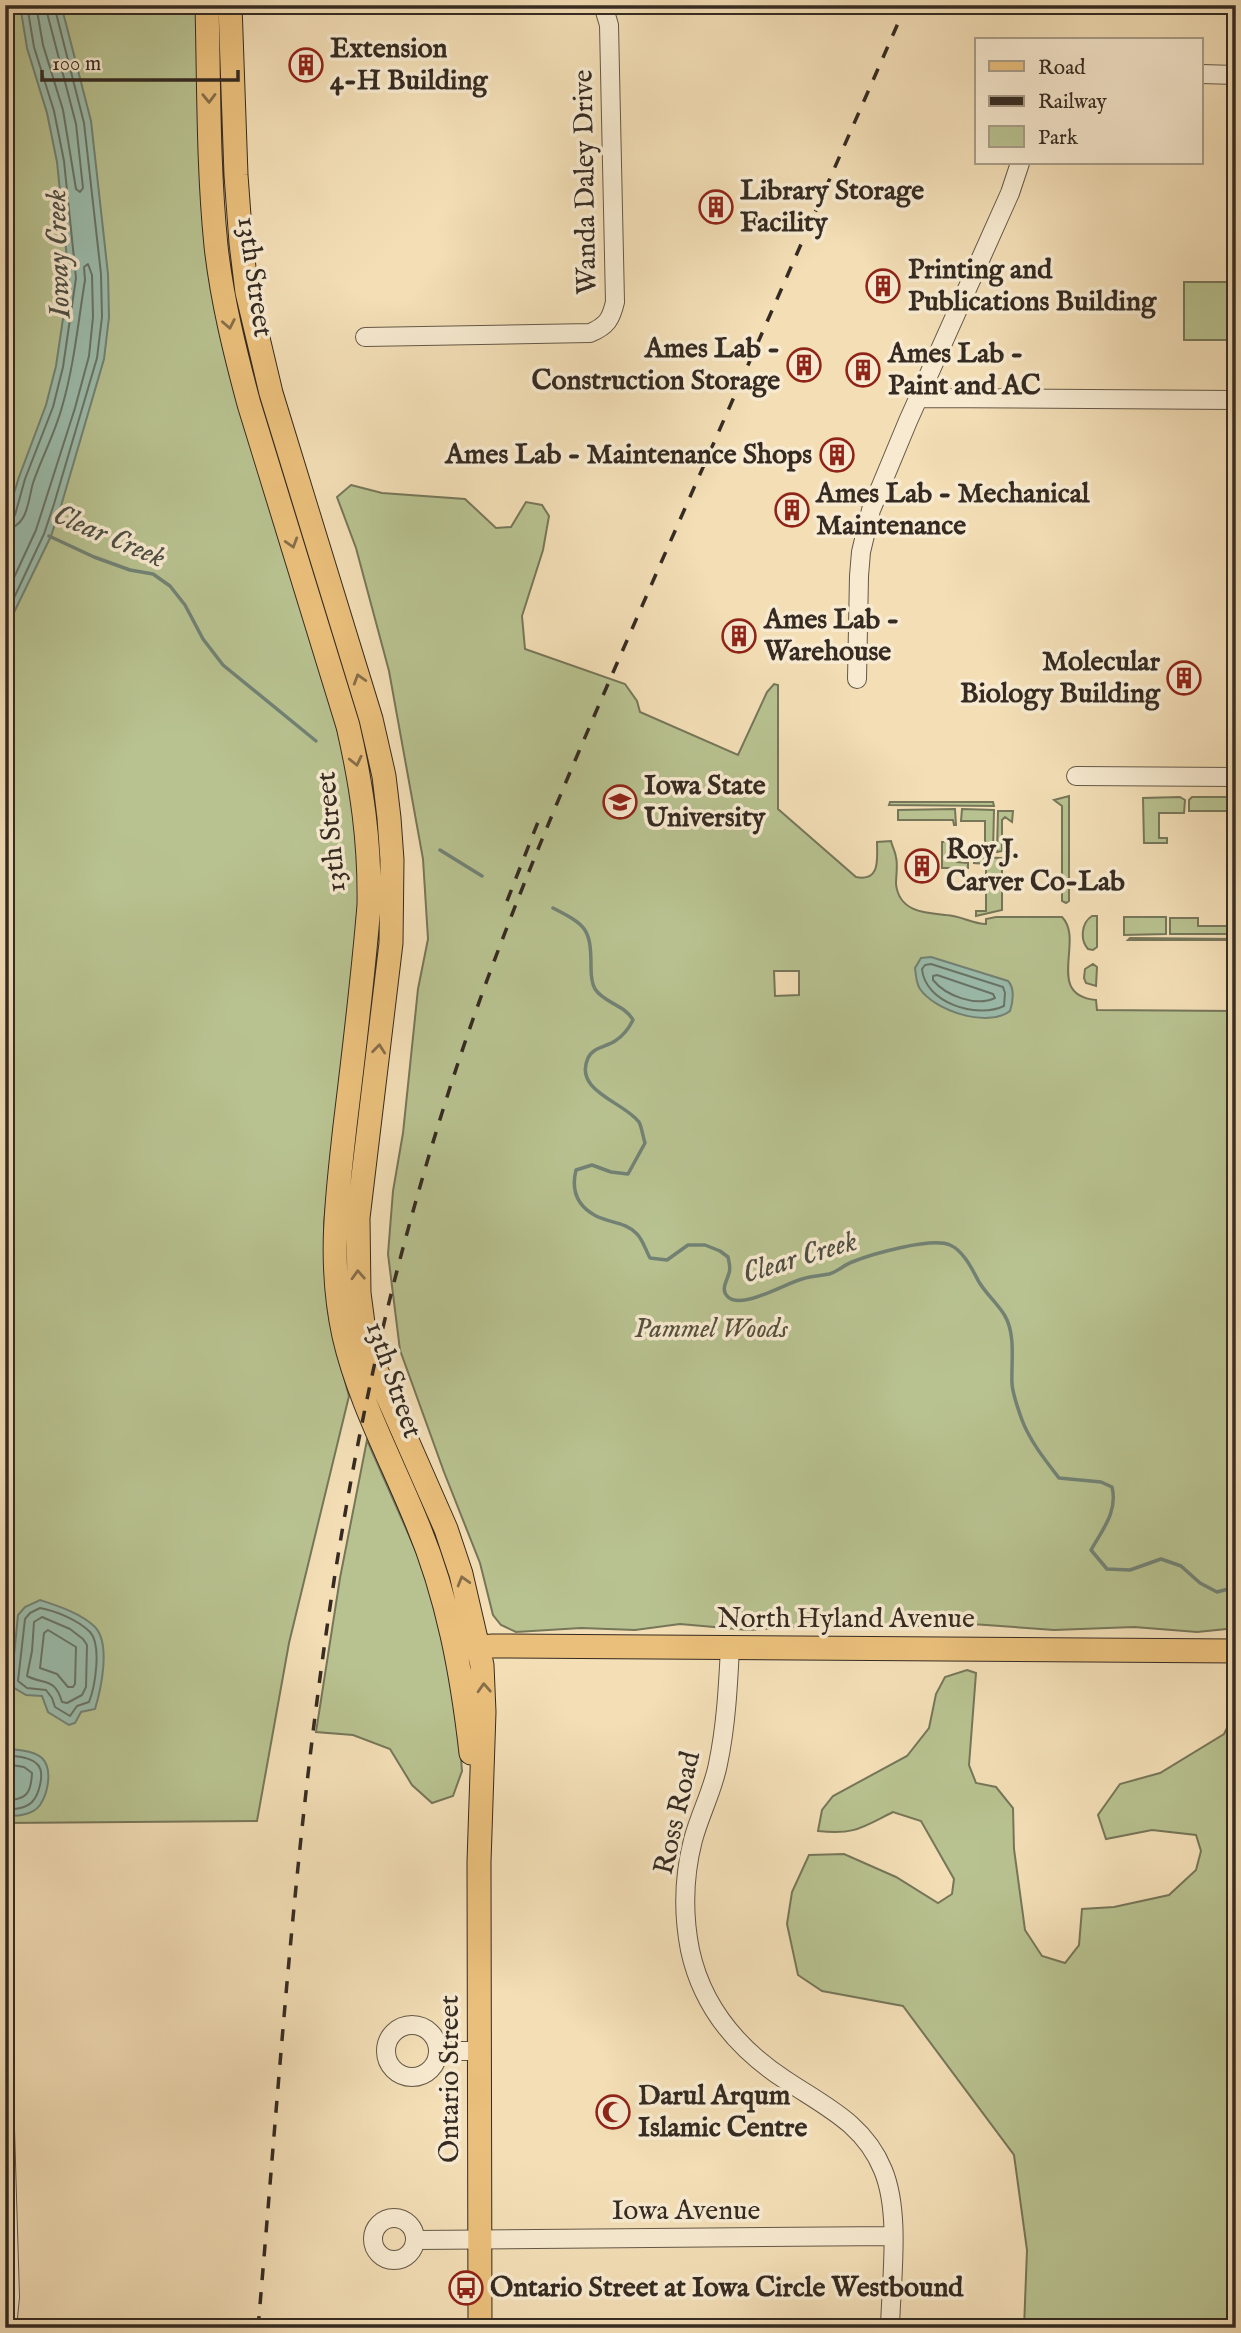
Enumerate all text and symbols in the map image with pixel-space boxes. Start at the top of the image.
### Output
place label: Extension 4-H Building [330,32,488,99]
scale bar [42,38,238,82]
legend [975,38,1202,164]
building icon: Extension 4-H Building [287,46,325,84]
text: 100 m [52,51,101,78]
text: Road [1038,55,1086,82]
street label: Wanda Daley Drive [567,69,605,295]
text: Railway [1038,89,1108,116]
one-way arrow [201,93,217,104]
text: Park [1038,125,1079,152]
place label: Library Storage Facility [740,174,924,241]
building icon: Library Storage Facility [697,188,735,226]
water label: Ioway Creek [38,189,80,320]
street label: 13th Street [228,215,280,340]
place label: Printing and Publications Building [908,253,1157,320]
building icon: Printing and Publications Building [864,267,902,305]
one-way arrow [221,318,236,330]
place label: Ames Lab - Construction Storage [532,332,780,399]
place label: Ames Lab - Paint and AC [887,337,1041,404]
building icon: Ames Lab - Construction Storage [785,346,823,384]
building icon: Ames Lab - Paint and AC [844,351,882,389]
building icon: Ames Lab - Maintenance Shops [818,436,856,474]
place label: Ames Lab - Maintenance Shops [444,438,812,473]
place label: Ames Lab - Mechanical Maintenance [815,477,1091,544]
building icon: Ames Lab - Mechanical Maintenance [773,491,811,529]
water label: Clear Creek [47,496,171,578]
one-way arrow [284,536,299,548]
place label: Ames Lab - Warehouse [763,603,899,670]
building icon: Ames Lab - Warehouse [720,617,758,655]
place label: Molecular Biology Building [960,645,1161,712]
building icon: Molecular Biology Building [1165,659,1203,697]
one-way arrow [352,673,367,685]
one-way arrow [348,755,362,767]
place label: Iowa State University [644,769,767,836]
street label: 13th Street [309,770,355,894]
school or university icon: Iowa State University [601,783,639,821]
place label: Roy J. Carver Co-Lab [946,833,1125,900]
building icon: Roy J. Carver Co-Lab [903,847,941,885]
one-way arrow [371,1043,386,1054]
water label: Clear Creek [738,1223,862,1293]
one-way arrow [350,1269,365,1280]
park label: Pammel Woods [634,1312,789,1347]
street label: 13th Street [357,1317,429,1443]
one-way arrow [456,1575,471,1587]
street label: North Hyland Avenue [717,1602,975,1637]
one-way arrow [476,1682,491,1693]
street label: Ross Road [647,1748,709,1878]
street label: Ontario Street [433,1995,468,2163]
place label: Darul Arqum Islamic Centre [638,2079,807,2146]
mosque icon: Darul Arqum Islamic Centre [594,2093,632,2131]
street label: Iowa Avenue [612,2194,760,2229]
bus stop icon: Ontario Street at Iowa Circle Westbound [447,2269,485,2307]
place label: Ontario Street at Iowa Circle Westbound [490,2271,964,2306]

